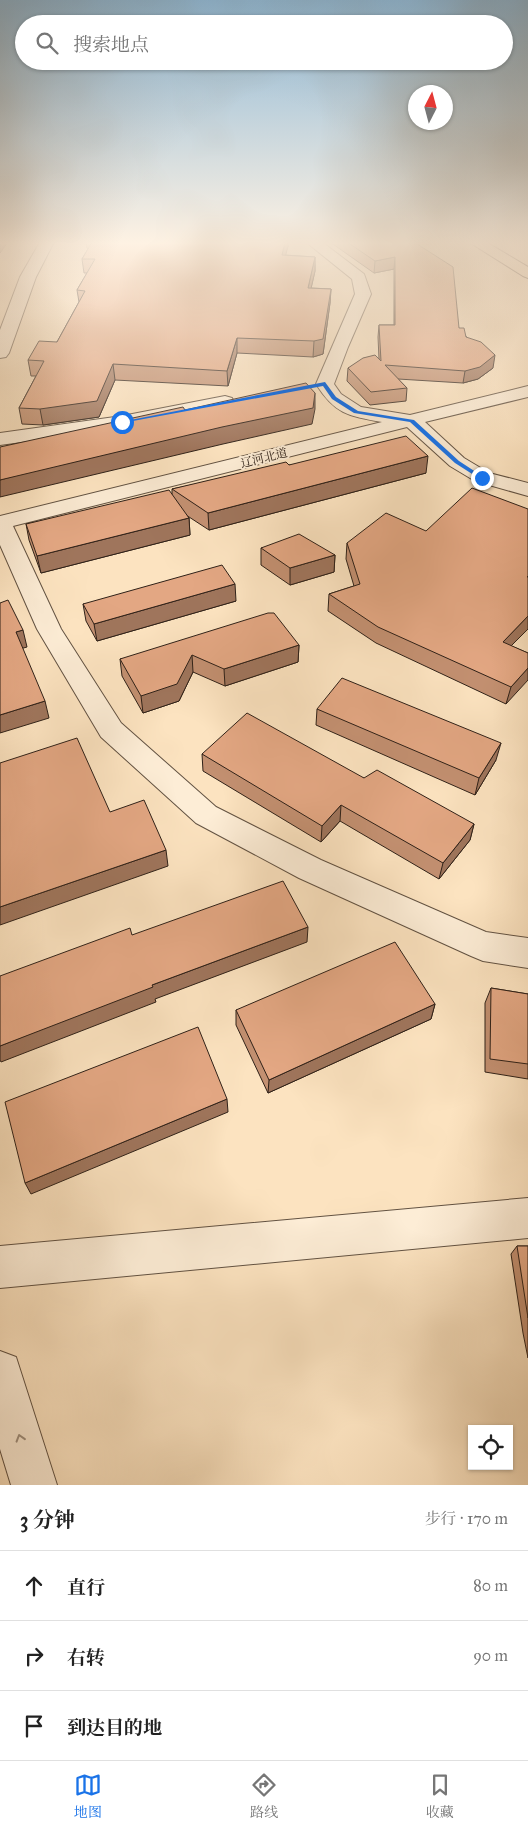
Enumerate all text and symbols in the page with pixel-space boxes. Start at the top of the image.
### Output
search box [15,15,513,70]
icon: search [33,29,61,57]
text: 搜索地点 [73,33,149,56]
north arrow [408,85,453,130]
route start [111,411,134,434]
street label: 辽河北道 [239,445,289,471]
route end [471,467,494,490]
map controls [468,1425,513,1470]
button: locate [468,1425,513,1470]
one-way arrow [16,1435,26,1443]
text: 3 分钟 [20,1507,75,1533]
text: 步行 · 170 m [425,1509,508,1528]
icon: ahead [20,1572,48,1600]
text: 直行 [67,1576,105,1599]
text: 80 m [473,1576,508,1595]
icon: right [20,1642,48,1670]
text: 右转 [67,1646,105,1669]
text: 90 m [473,1646,508,1665]
icon: arrive [20,1712,48,1740]
text: 到达目的地 [67,1716,162,1739]
tab: 地图 [74,1771,102,1821]
tab: 路线 [250,1771,278,1821]
tab: 收藏 [426,1771,454,1821]

